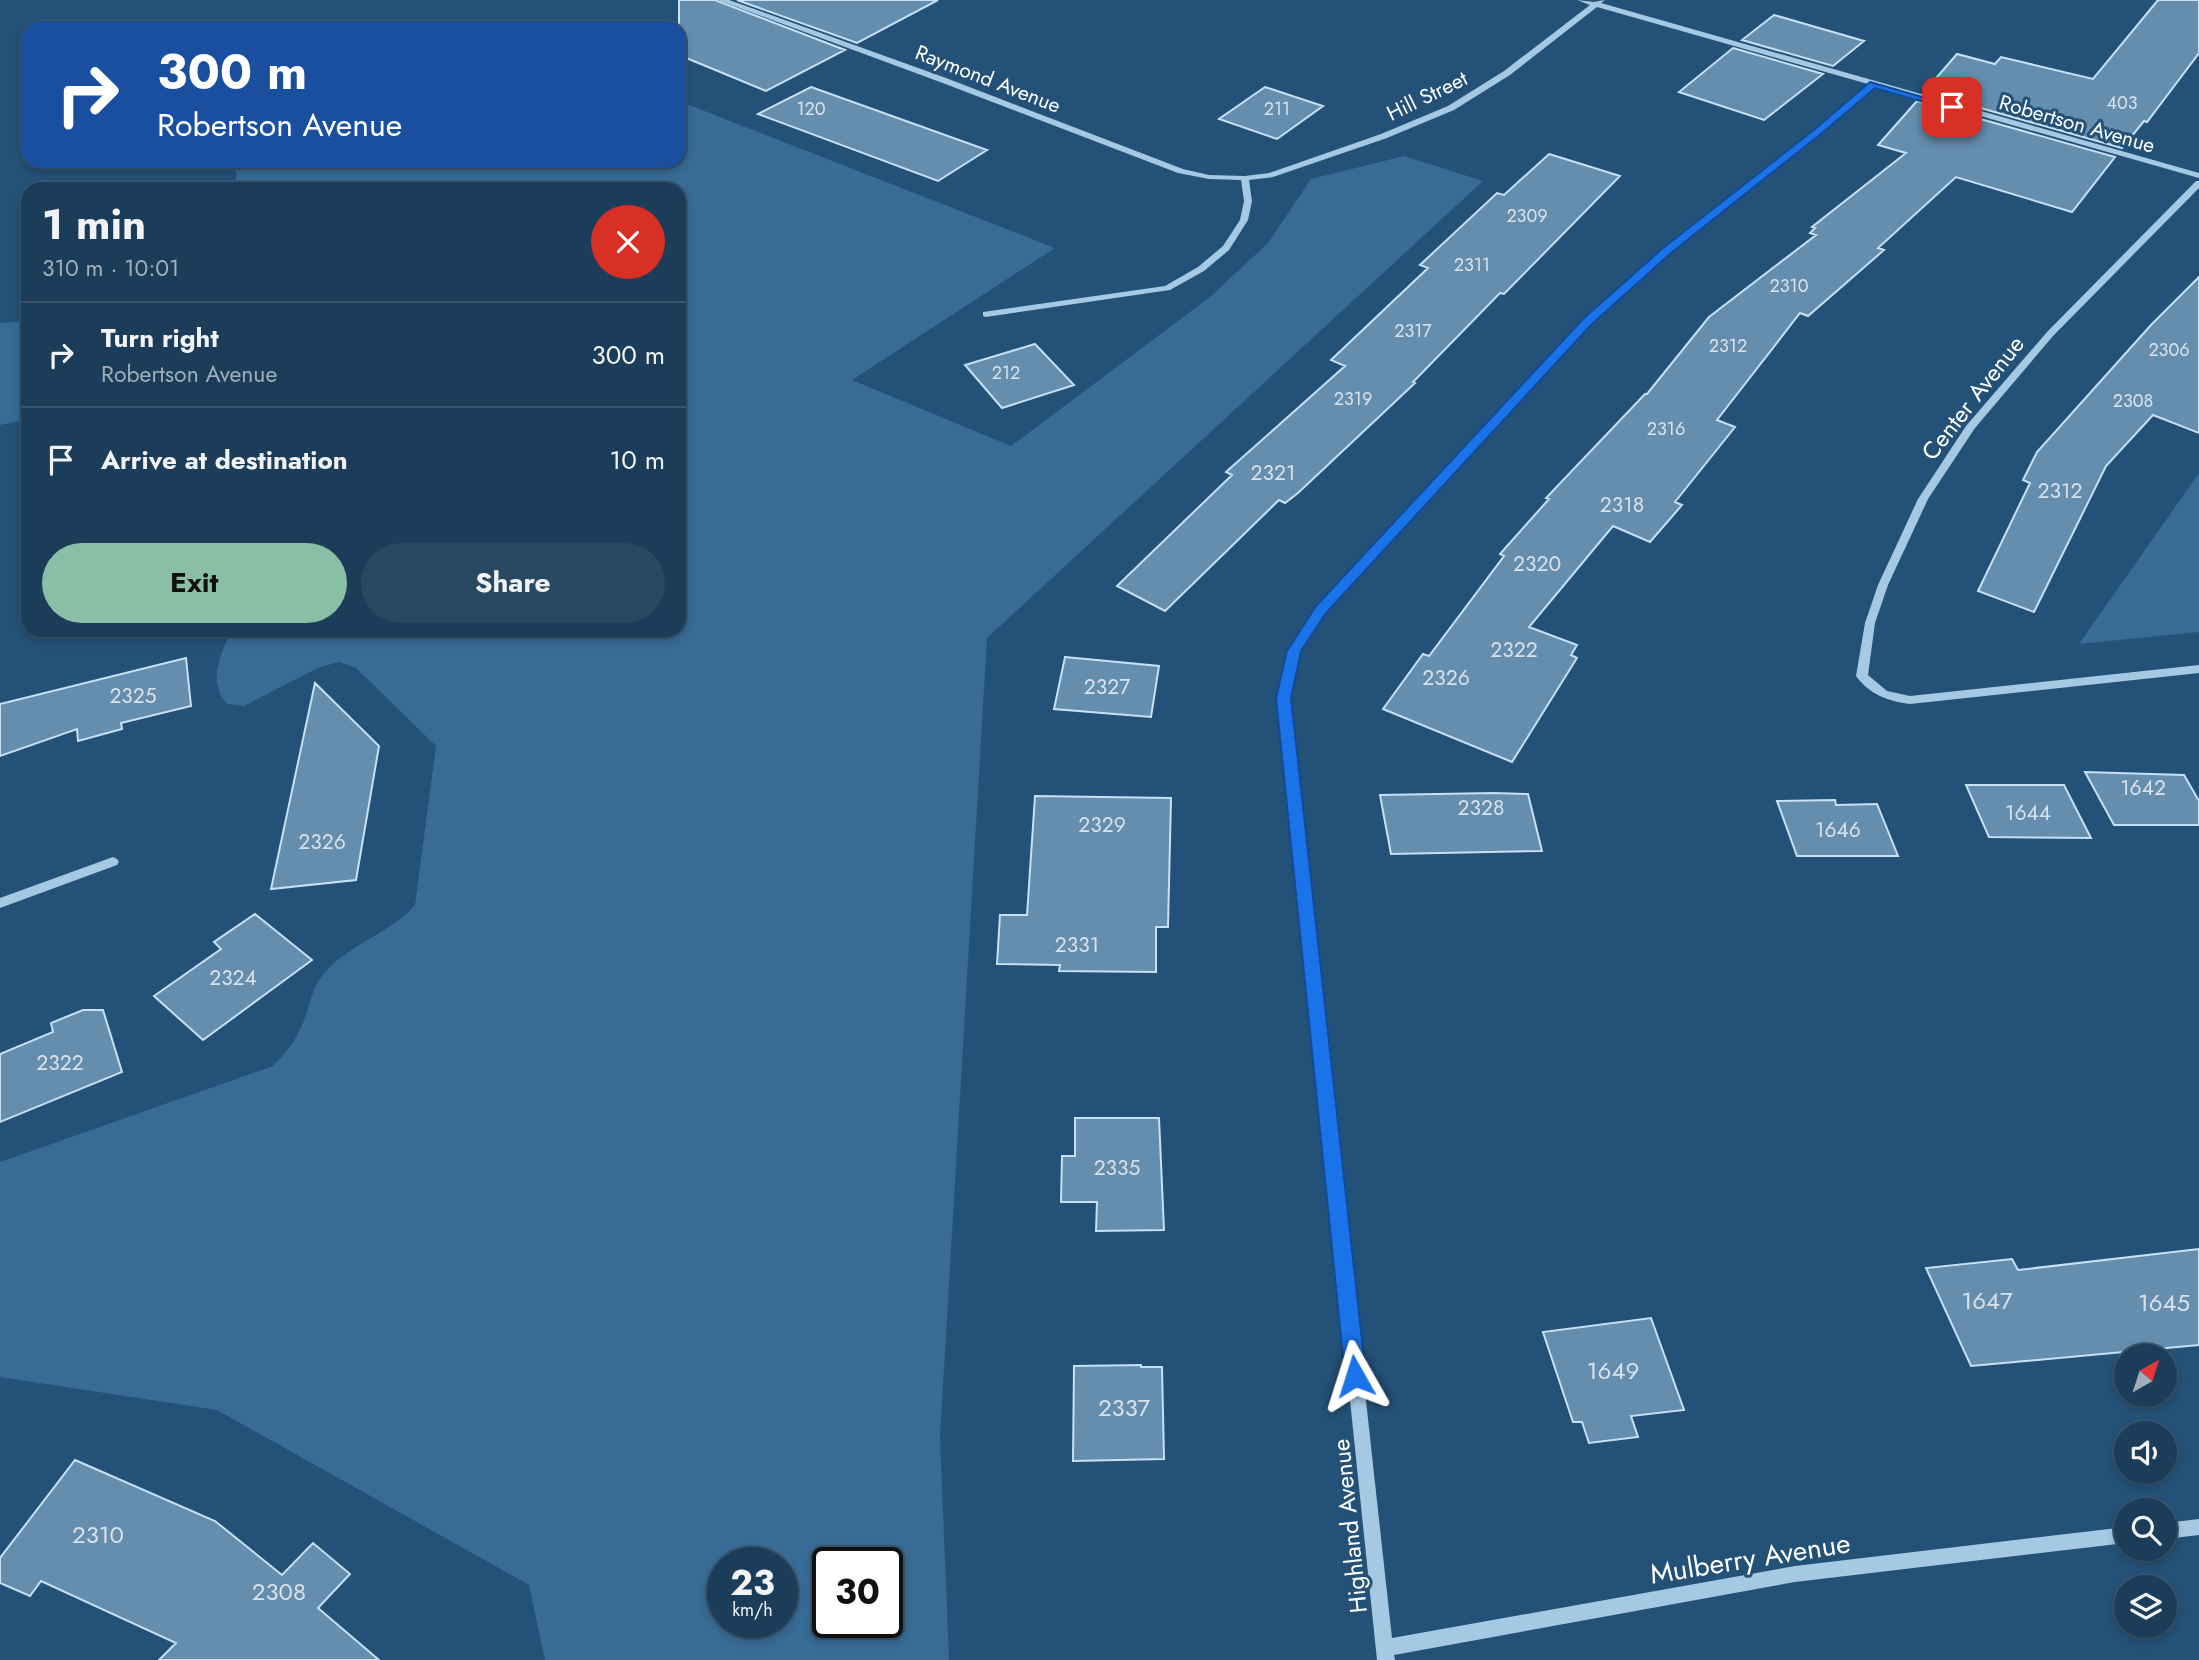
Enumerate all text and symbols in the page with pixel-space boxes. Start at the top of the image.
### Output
text: 300 m [157,37,307,107]
street label: Raymond Avenue [911,37,1065,121]
icon: right [42,49,133,140]
street label: Hill Street [1382,64,1472,128]
pin [1922,77,1982,137]
street label: Robertson Avenue [1996,87,2159,161]
icon: arrive [1933,88,1971,126]
house number: 403 [2106,90,2138,116]
house number: 120 [796,96,826,122]
house number: 211 [1264,96,1290,122]
text: Robertson Avenue [157,102,402,148]
text: 1 min [42,194,146,255]
house number: 2309 [1506,203,1548,229]
button: close [591,205,665,279]
text: 310 m · 10:01 [42,251,179,285]
house number: 2311 [1454,252,1490,278]
house number: 2310 [1770,273,1809,299]
house number: 2317 [1394,318,1432,344]
text: Turn right [101,319,219,357]
street label: Center Avenue [1913,328,2032,467]
house number: 2312 [1709,333,1747,359]
icon: right [42,336,80,374]
text: 300 m [592,336,665,374]
house number: 2306 [2148,337,2190,363]
text: Robertson Avenue [101,357,277,391]
house number: 212 [992,360,1020,386]
house number: 2319 [1334,386,1372,412]
house number: 2308 [2113,388,2153,414]
house number: 2316 [1647,416,1685,442]
icon: arrive [42,441,80,479]
text: Arrive at destination [101,441,348,479]
text: 10 m [610,441,665,479]
house number: 2321 [1251,458,1295,488]
house number: 2312 [2038,476,2082,506]
house number: 2318 [1600,490,1644,520]
button: Exit [42,543,347,623]
button: Share [361,543,665,623]
house number: 2320 [1513,549,1561,579]
house number: 2322 [1490,635,1538,665]
house number: 2326 [1422,663,1470,693]
house number: 2327 [1084,672,1130,702]
house number: 2325 [109,681,157,711]
house number: 1642 [2120,773,2166,803]
house number: 2328 [1458,793,1504,823]
house number: 1644 [2005,798,2051,828]
house number: 2329 [1078,810,1126,840]
house number: 1646 [1815,815,1861,845]
house number: 2326 [298,827,346,857]
house number: 2331 [1055,930,1099,960]
house number: 2324 [209,963,257,993]
house number: 2322 [36,1048,84,1078]
house number: 2335 [1094,1153,1140,1183]
house number: 1647 [1961,1283,2013,1318]
house number: 1645 [2138,1285,2190,1320]
position arrow [1318,1339,1392,1413]
north arrow [2114,1344,2177,1407]
map controls [2114,1344,2177,1638]
house number: 1649 [1587,1353,1639,1388]
house number: 2337 [1098,1390,1150,1425]
button: sound [2114,1421,2177,1484]
street label: Highland Avenue [1323,1437,1376,1615]
button: search [2114,1498,2177,1561]
house number: 2310 [72,1517,124,1552]
street label: Mulberry Avenue [1647,1522,1853,1595]
speed limit sign: 30 [812,1547,903,1638]
text: 23 [730,1558,775,1608]
house number: 2308 [252,1574,306,1609]
button: layers [2114,1575,2177,1638]
text: km/h [732,1597,773,1623]

